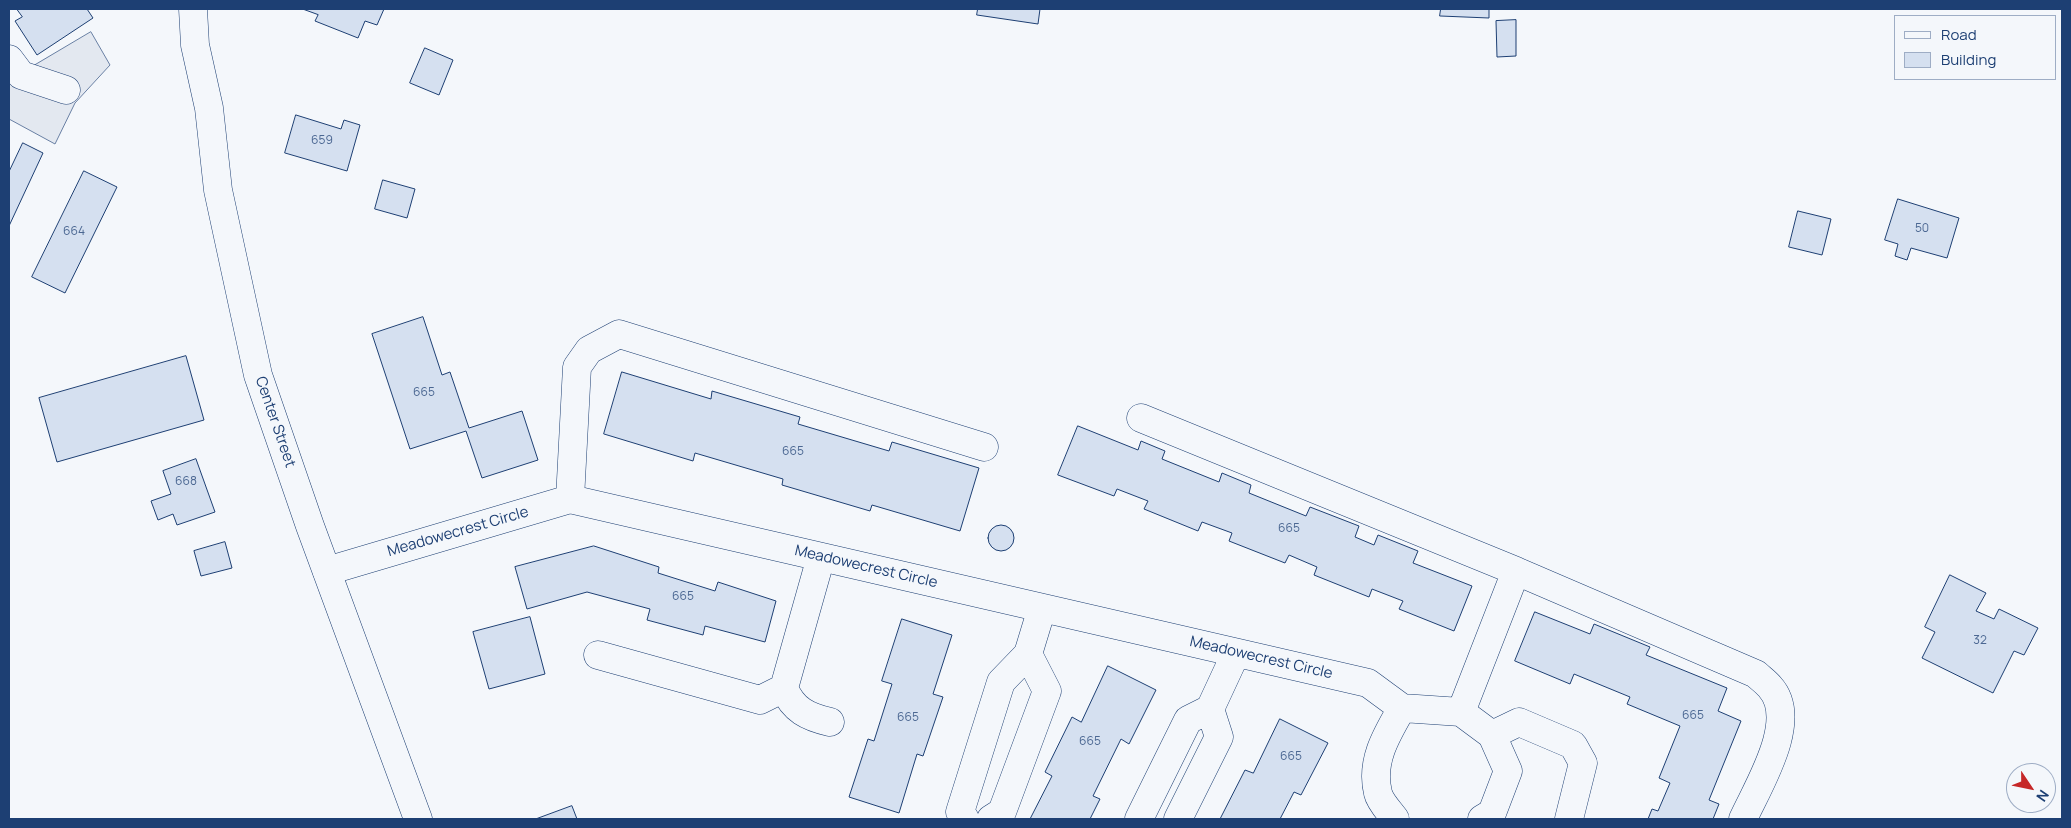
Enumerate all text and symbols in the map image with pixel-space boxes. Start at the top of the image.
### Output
legend [1894,15,2056,80]
text: Road [1941,24,1977,45]
text: Building [1941,49,1996,70]
house number: 659 [311,134,333,148]
house number: 50 [1915,222,1929,236]
house number: 664 [63,225,85,239]
street label: Center Street [251,374,299,470]
house number: 665 [413,386,435,400]
house number: 665 [782,445,804,459]
house number: 668 [175,475,197,489]
street label: Meadowecrest Circle [385,503,531,561]
house number: 665 [1278,522,1300,536]
street label: Meadowecrest Circle [793,542,939,592]
house number: 665 [672,590,694,604]
street label: Meadowecrest Circle [1188,633,1334,683]
house number: 32 [1973,634,1987,648]
house number: 665 [1682,709,1704,723]
house number: 665 [897,711,919,725]
house number: 665 [1079,735,1101,749]
house number: 665 [1280,750,1302,764]
north arrow [2006,763,2056,813]
text: N [2032,787,2054,806]

